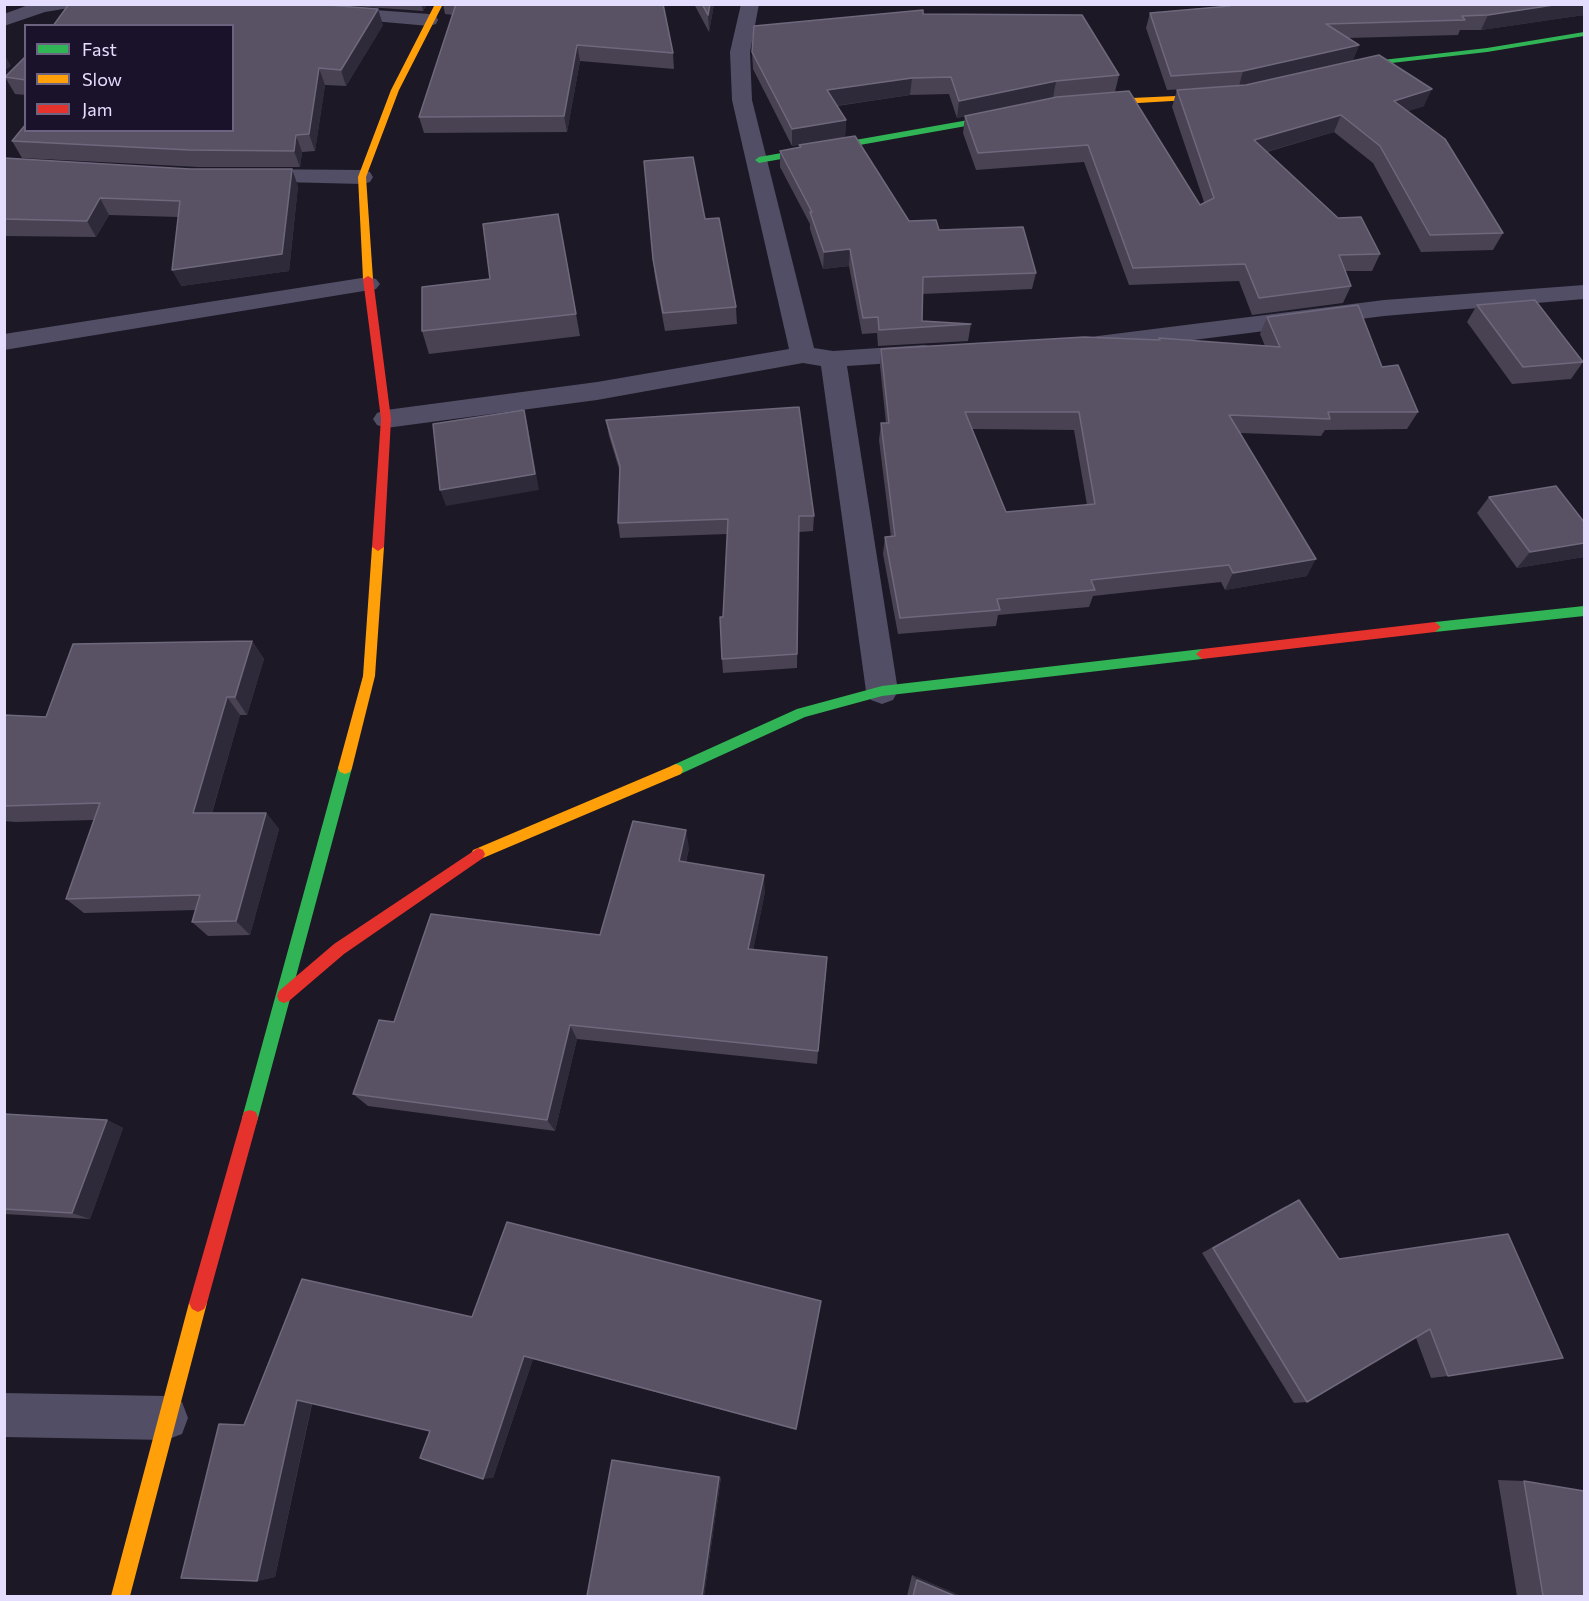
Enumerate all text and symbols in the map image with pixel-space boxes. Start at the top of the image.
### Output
legend [24,24,234,132]
text: Fast [82,38,117,60]
text: Slow [82,68,122,90]
text: Jam [82,98,112,120]

